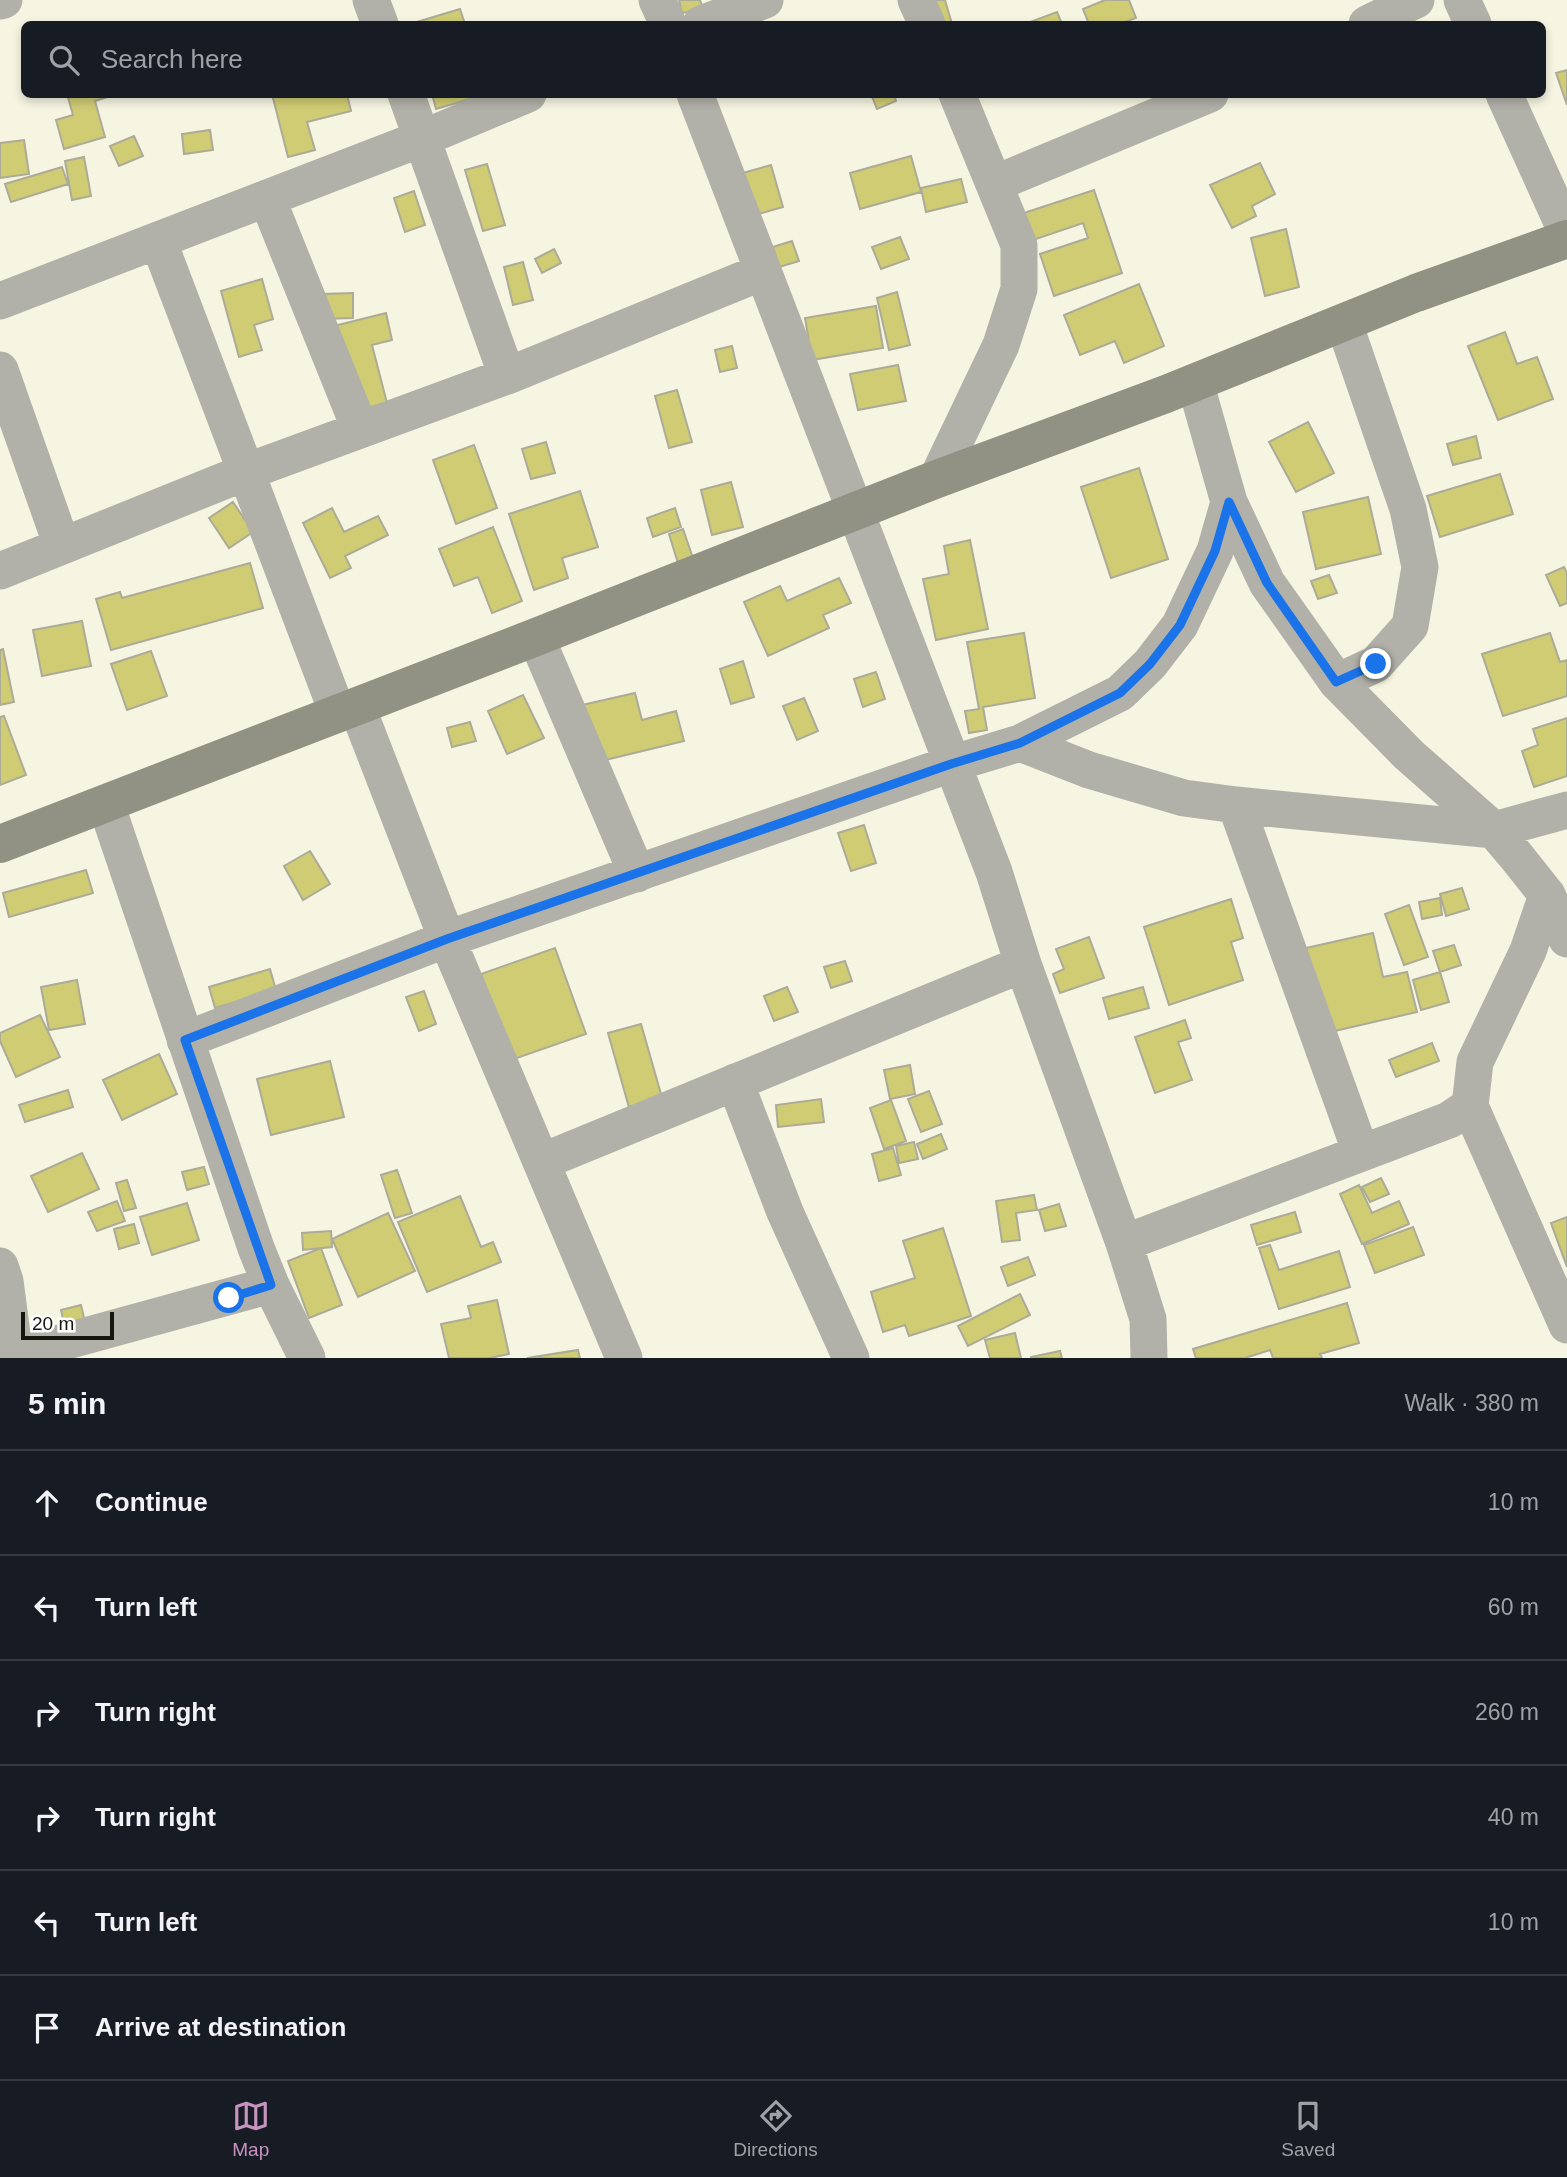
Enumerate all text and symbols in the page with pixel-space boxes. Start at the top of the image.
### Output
search box [21,21,1546,98]
icon: search [45,41,83,79]
text: Search here [101,44,243,74]
route end [1360,648,1391,679]
route start [213,1282,244,1313]
scale bar [21,1309,114,1341]
text: 20 m [32,1313,74,1334]
text: 5 min [28,1387,106,1420]
text: Walk · 380 m [1404,1390,1539,1416]
icon: ahead [28,1484,66,1522]
text: Continue [95,1487,208,1517]
text: 10 m [1488,1489,1539,1515]
icon: left [28,1589,66,1627]
text: Turn left [95,1592,197,1622]
text: 60 m [1488,1594,1539,1620]
icon: right [28,1694,66,1732]
text: Turn right [95,1697,216,1727]
text: 260 m [1475,1699,1539,1725]
icon: right [28,1799,66,1837]
text: Turn right [95,1802,216,1832]
text: 40 m [1488,1804,1539,1830]
icon: left [28,1904,66,1942]
text: Turn left [95,1907,197,1937]
text: 10 m [1488,1909,1539,1935]
icon: arrive [28,2009,66,2047]
text: Arrive at destination [95,2012,346,2042]
tab: Map [232,2097,270,2161]
tab: Directions [733,2097,818,2161]
tab: Saved [1281,2097,1335,2161]

